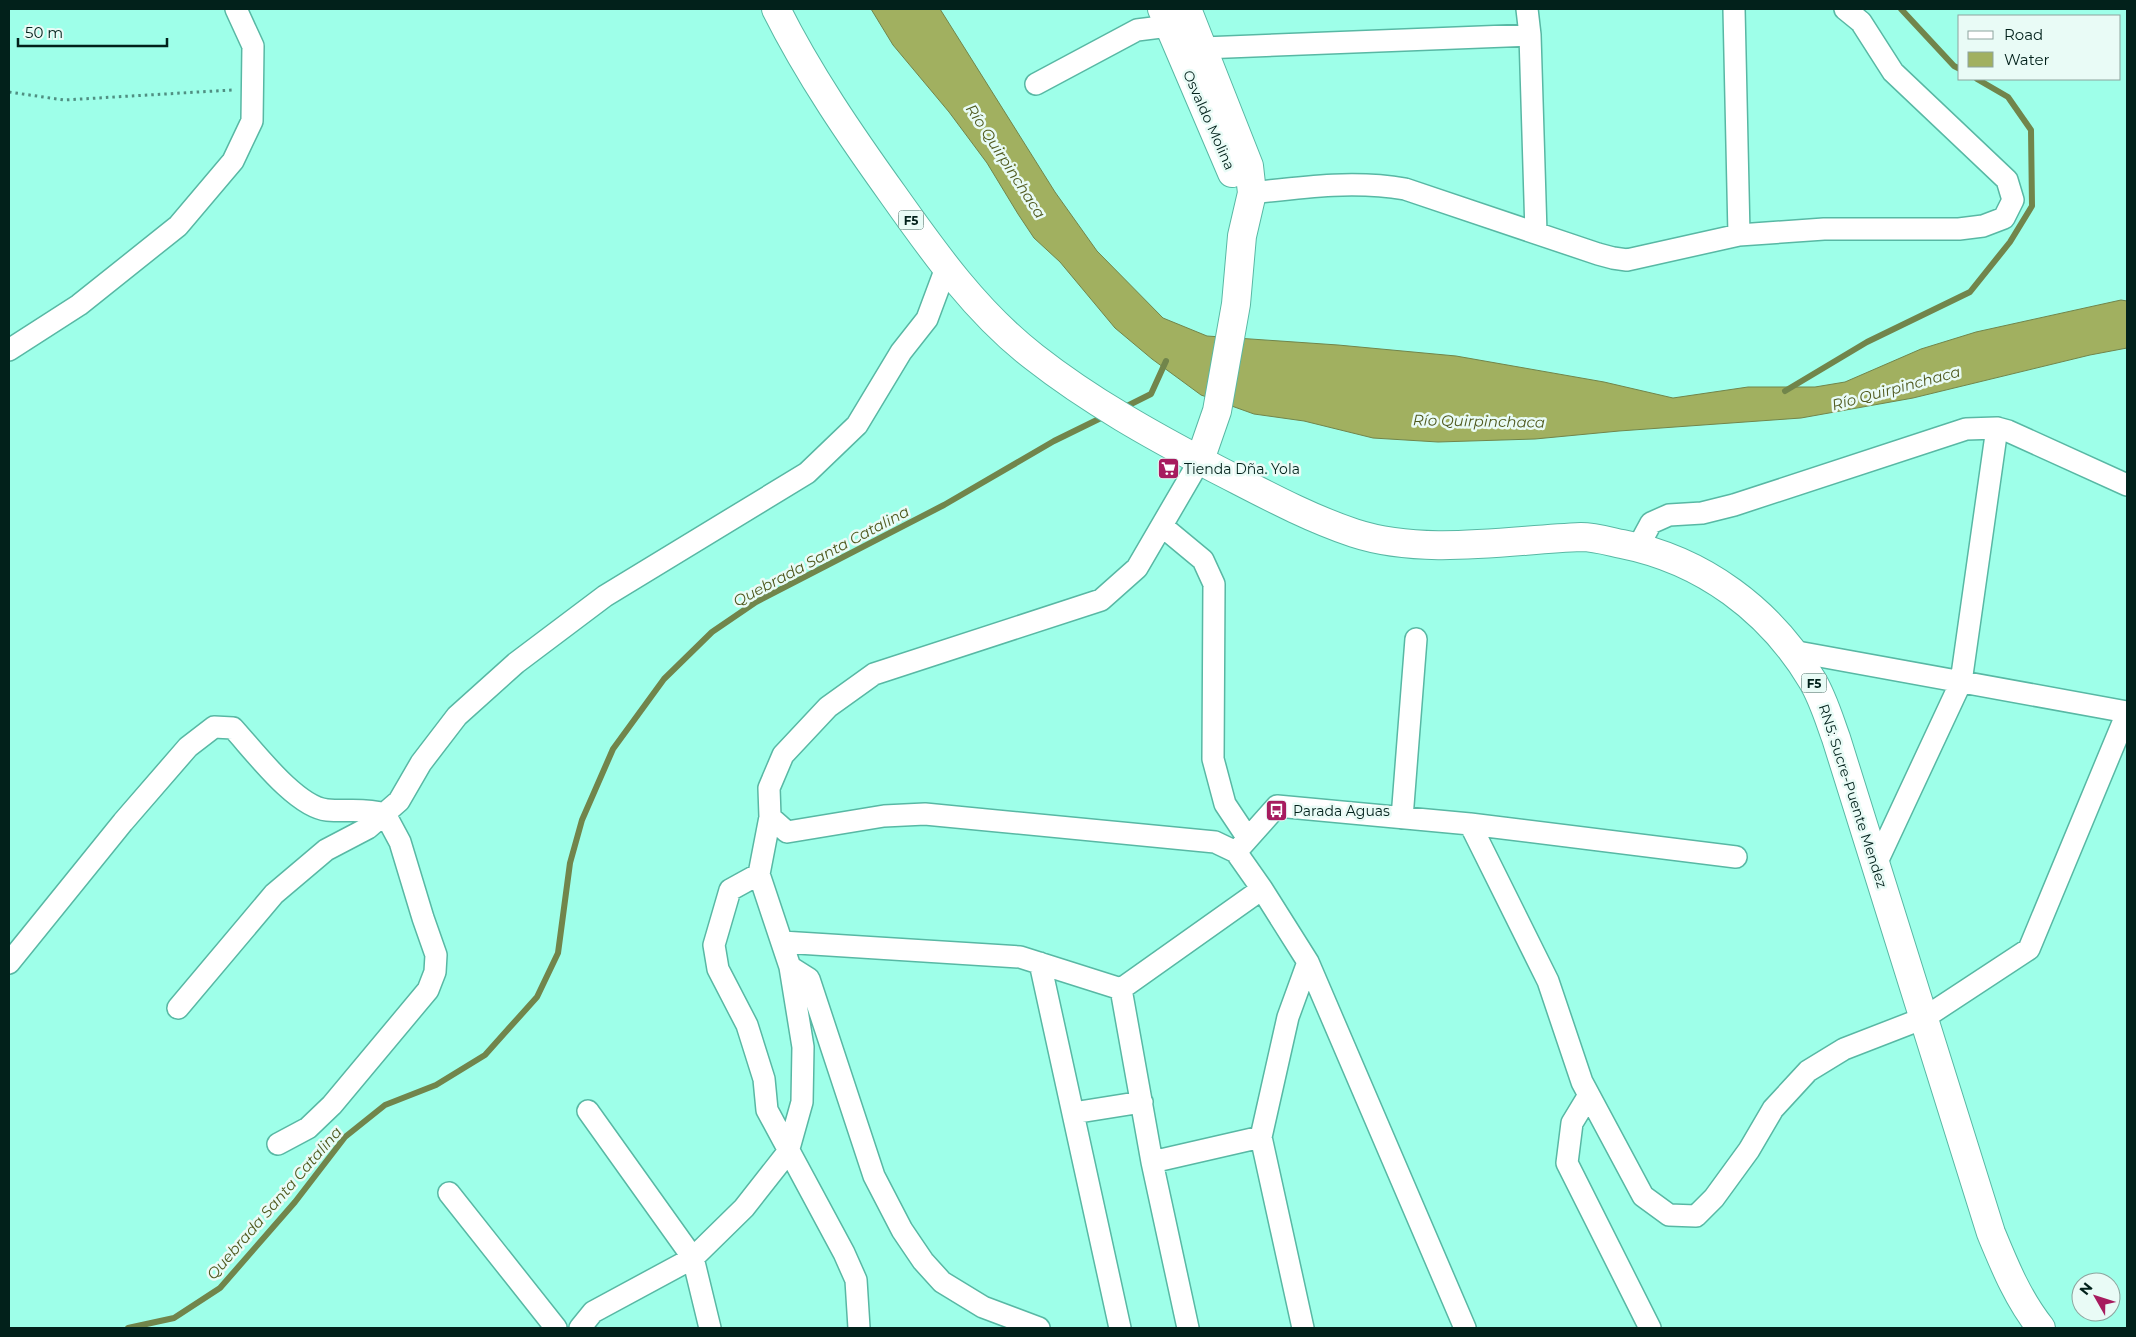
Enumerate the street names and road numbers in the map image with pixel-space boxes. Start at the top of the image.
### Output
street label: Osvaldo Molina [1179,67,1239,173]
road number: F5 [898,210,924,230]
road number: F5 [1802,674,1826,692]
street label: RN5: Sucre-Puente Mendez [1815,702,1891,890]

